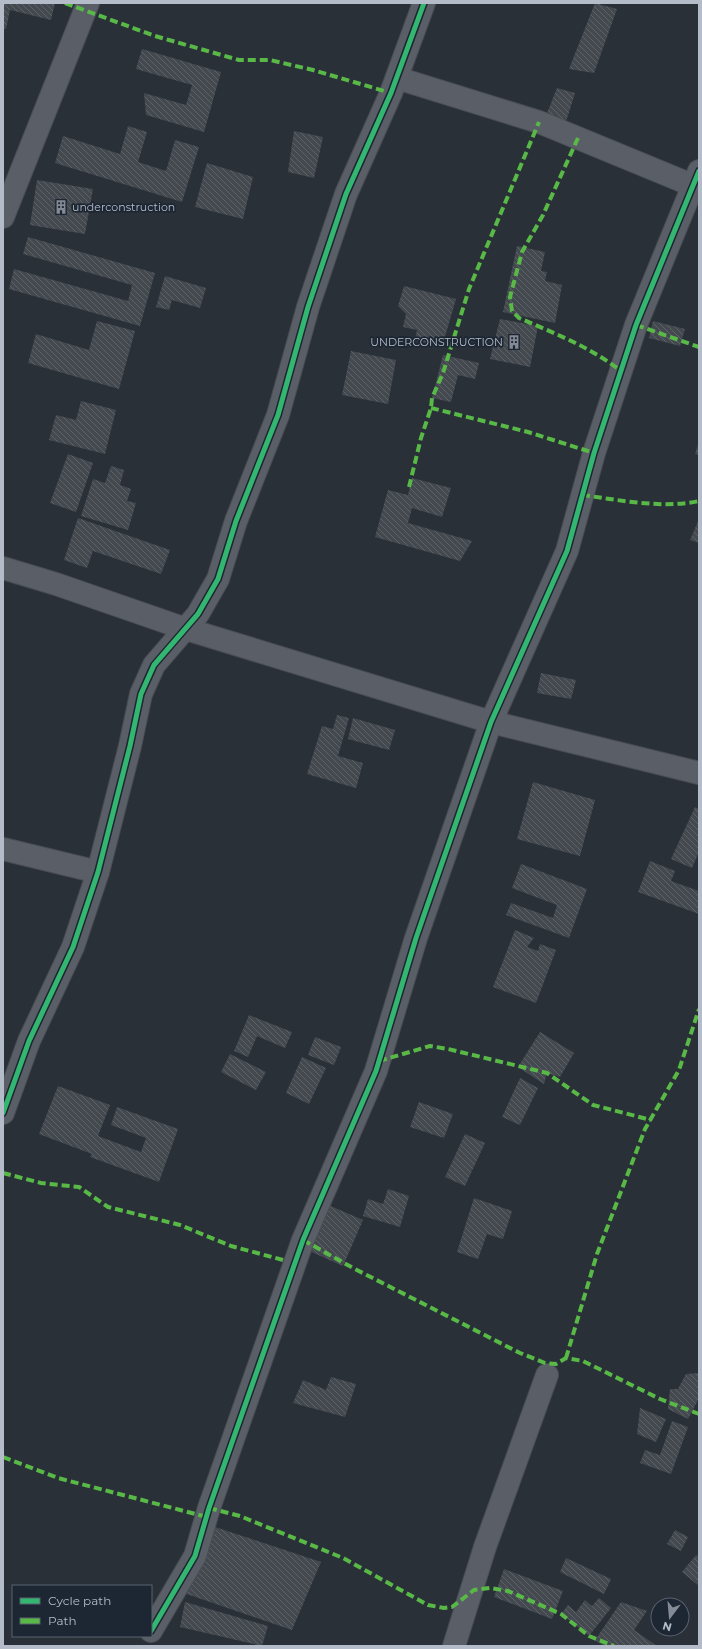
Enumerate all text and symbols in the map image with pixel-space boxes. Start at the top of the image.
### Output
building icon: underconstruction [53,199,69,215]
place label: underconstruction [72,200,175,214]
building icon: UNDERCONSTRUCTION [506,334,522,350]
place label: UNDERCONSTRUCTION [370,335,503,349]
legend [12,1585,152,1637]
text: Cycle path [48,1593,111,1608]
north arrow [650,1597,690,1637]
text: Path [48,1613,77,1628]
text: N [661,1619,673,1635]

